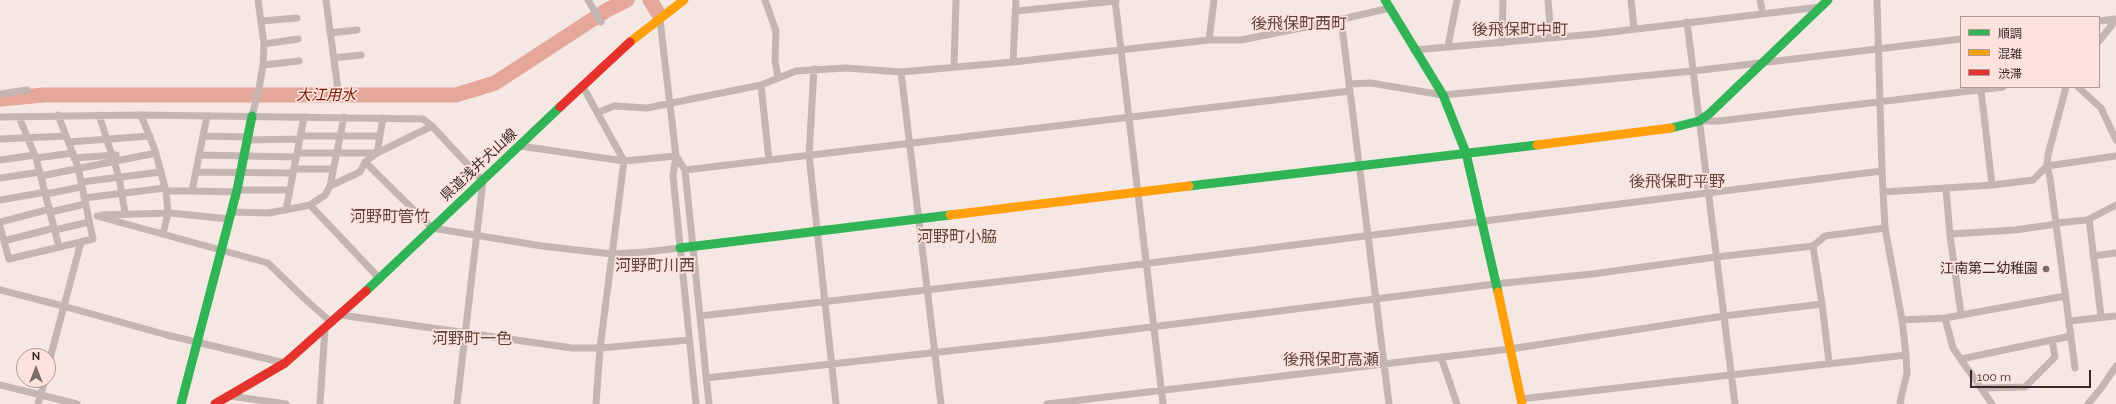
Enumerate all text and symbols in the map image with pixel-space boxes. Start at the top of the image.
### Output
district label: 後飛保町西町 [1251,14,1347,34]
legend [1960,16,2100,88]
district label: 後飛保町中町 [1472,20,1568,40]
text: 順調 [1998,27,2022,41]
text: 混雑 [1998,47,2022,61]
text: 渋滞 [1998,67,2022,81]
water label: 大江用水 [296,86,356,104]
street label: 県道浅井犬山線 [437,125,521,205]
district label: 後飛保町平野 [1629,172,1725,192]
district label: 河野町管竹 [350,207,430,227]
district label: 河野町小脇 [917,227,997,247]
district label: 河野町川西 [615,256,695,276]
place label: 江南第二幼稚園 [1940,261,2038,277]
marker: 江南第二幼稚園 [2041,264,2051,274]
district label: 河野町一色 [432,329,512,349]
north arrow [16,348,56,388]
text: N [32,350,40,363]
district label: 後飛保町高瀬 [1283,350,1379,370]
scale bar [1972,362,2093,388]
text: 100 m [1977,370,2011,384]

